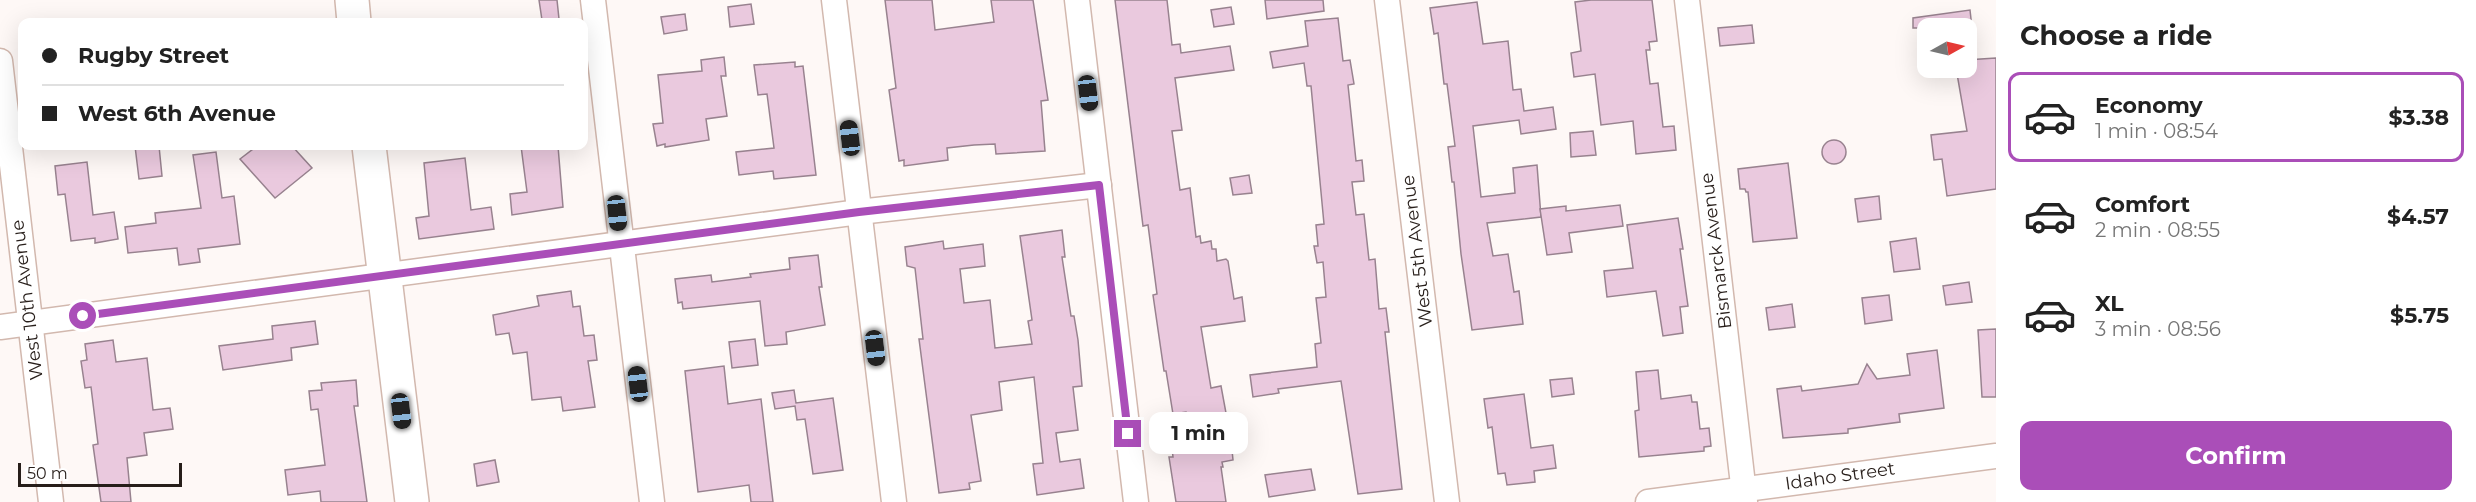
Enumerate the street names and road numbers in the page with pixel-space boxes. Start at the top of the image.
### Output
street label: Bismarck Avenue [1695,171,1737,330]
street label: West 5th Avenue [1397,174,1437,328]
street label: West 10th Avenue [6,218,48,381]
street label: Idaho Street [1784,457,1896,495]

